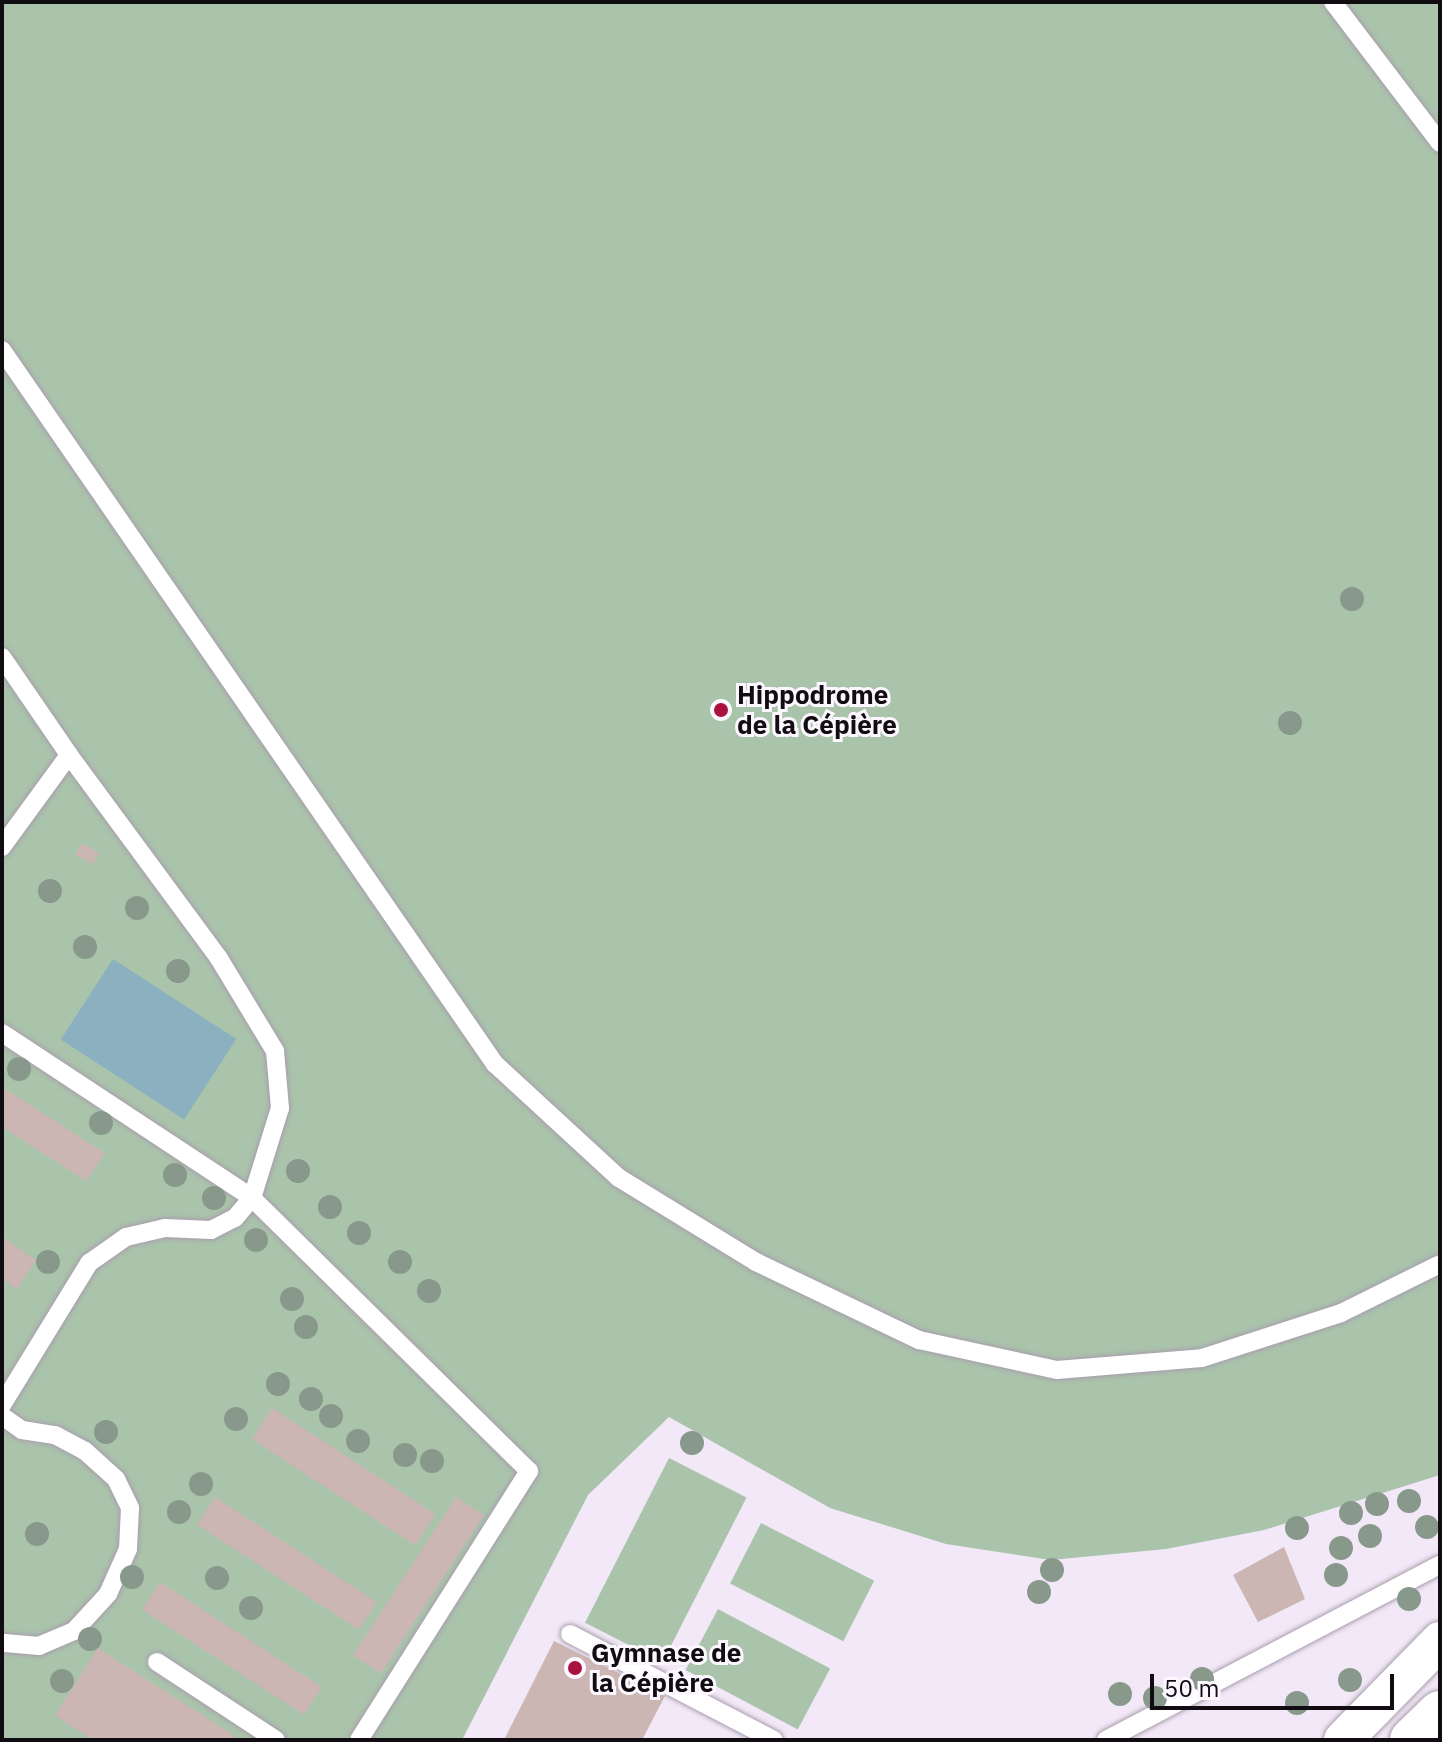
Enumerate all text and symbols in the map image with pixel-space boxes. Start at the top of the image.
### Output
place label: Hippodrome de la Cépière [737,679,897,740]
marker: Hippodrome de la Cépière [712,701,730,719]
place label: Gymnase de la Cépière [591,1637,741,1698]
scale bar [1154,1658,1398,1708]
marker: Gymnase de la Cépière [566,1659,584,1677]
text: 50 m [1164,1672,1219,1704]

